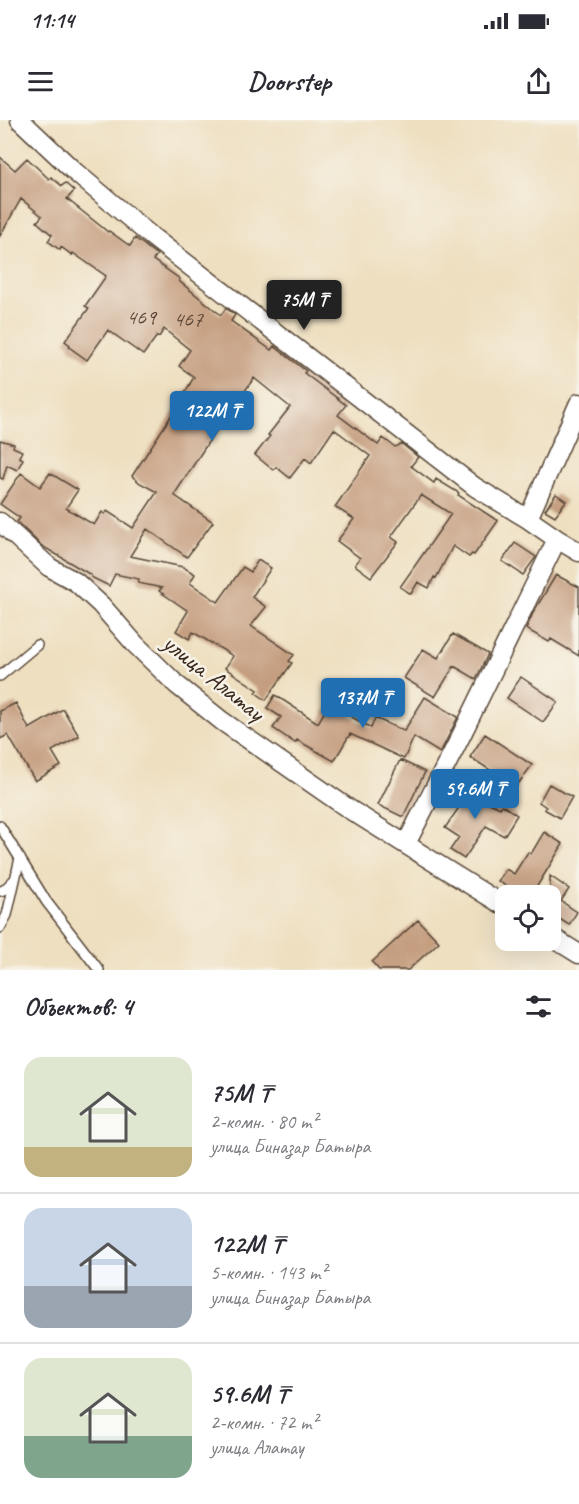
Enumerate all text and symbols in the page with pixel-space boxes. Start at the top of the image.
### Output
text: 11:14 [30,7,74,35]
text: Doorstep [248,64,331,98]
icon: menu [24,65,57,98]
icon: share [522,65,555,98]
pin: 75M ₸ [262,280,346,331]
text: 75M ₸ [281,287,327,312]
house number: 469 [126,303,158,331]
house number: 467 [173,305,204,333]
pin: 122M ₸ [163,391,261,442]
text: 122M ₸ [184,398,240,423]
street label: улица Алатау [155,625,273,730]
pin: 137M ₸ [314,678,412,729]
text: 137M ₸ [335,685,391,710]
pin: 59.6M ₸ [420,769,530,820]
text: 59.6M ₸ [445,776,505,801]
map controls [495,885,561,951]
button: locate [495,885,561,951]
text: Объектов: 4 [24,990,133,1023]
icon: filters [522,990,555,1023]
text: 75M ₸ [210,1076,271,1109]
icon: home [72,1081,144,1153]
text: 2-комн. · 80 m² [210,1109,318,1134]
text: улица Биназар Батыра [210,1134,370,1159]
text: 122M ₸ [210,1227,283,1260]
icon: home [72,1232,144,1304]
text: 5-комн. · 143 m² [210,1260,327,1285]
text: улица Биназар Батыра [210,1285,370,1310]
text: 59.6M ₸ [210,1377,288,1410]
icon: home [72,1382,144,1454]
text: 2-комн. · 72 m² [210,1410,318,1435]
text: улица Алатау [210,1435,304,1460]

